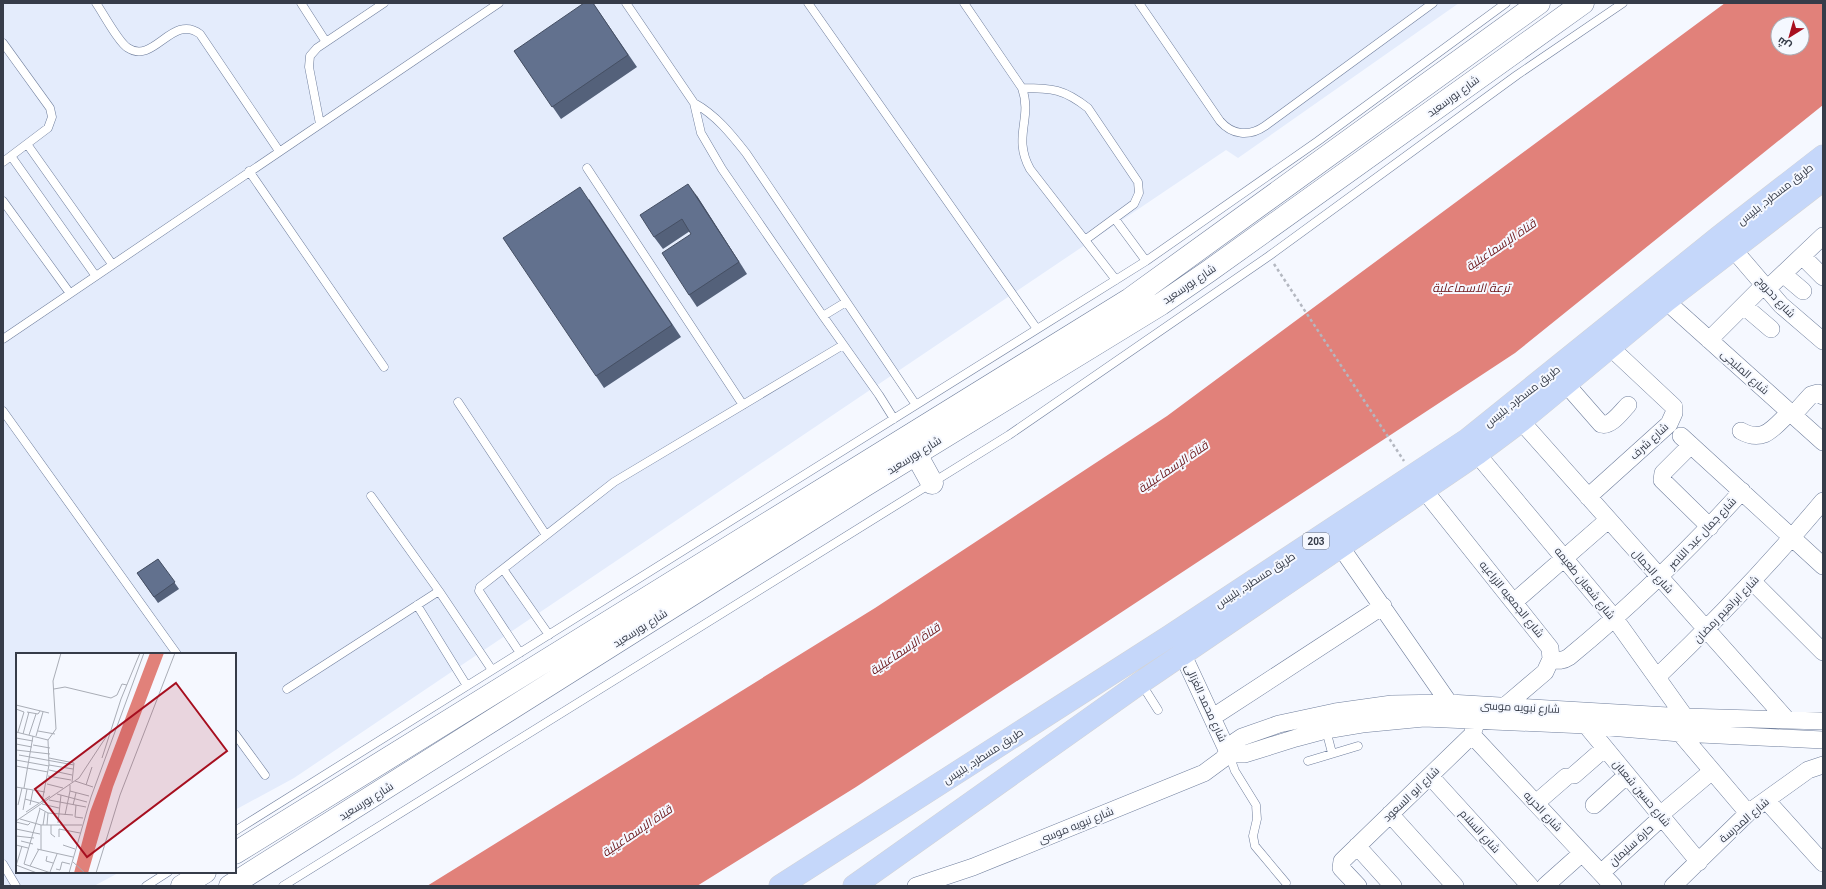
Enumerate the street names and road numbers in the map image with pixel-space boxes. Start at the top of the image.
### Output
street label: شارع بورسعيد [1425,73,1483,121]
street label: طريق مسطرد, بلبيس [1735,161,1816,228]
street label: شارع بورسعيد [1160,262,1219,308]
street label: شارع دحروج [1753,274,1798,321]
street label: شارع المليجى [1717,347,1771,398]
street label: طريق مسطرد, بلبيس [1482,363,1563,430]
street label: شارع شرف [1627,420,1672,463]
street label: شارع بورسعيد [885,434,944,478]
street label: شارع جمال عبد الناصر [1665,495,1740,573]
road number: 203 [1303,533,1329,549]
street label: شارع شعبان طعيمه [1551,545,1618,623]
street label: شارع الجمال [1629,547,1676,597]
street label: طريق مسطرد, بلبيس [1213,550,1298,611]
street label: شارع الجمعيه الزراعيه [1476,558,1546,641]
street label: شارع ابراهيم رمضان [1691,573,1762,646]
street label: شارع بورسعيد [611,607,670,651]
street label: شارع محمد الغزالى [1181,662,1229,745]
street label: شارع نبويه موسى [1480,699,1560,717]
street label: طريق مسطرد, بلبيس [941,726,1026,787]
street label: شارع حسين شعبان [1609,757,1673,830]
street label: شارع ابو السعود [1381,764,1443,825]
street label: شارع بورسعيد [337,780,396,824]
street label: شارع الحريه [1520,789,1564,835]
street label: شارع المدرسة [1717,795,1773,846]
street label: شارع نبويه موسى [1037,804,1116,847]
street label: شارع السلام [1456,807,1502,856]
street label: حارة سليمان [1607,822,1656,869]

